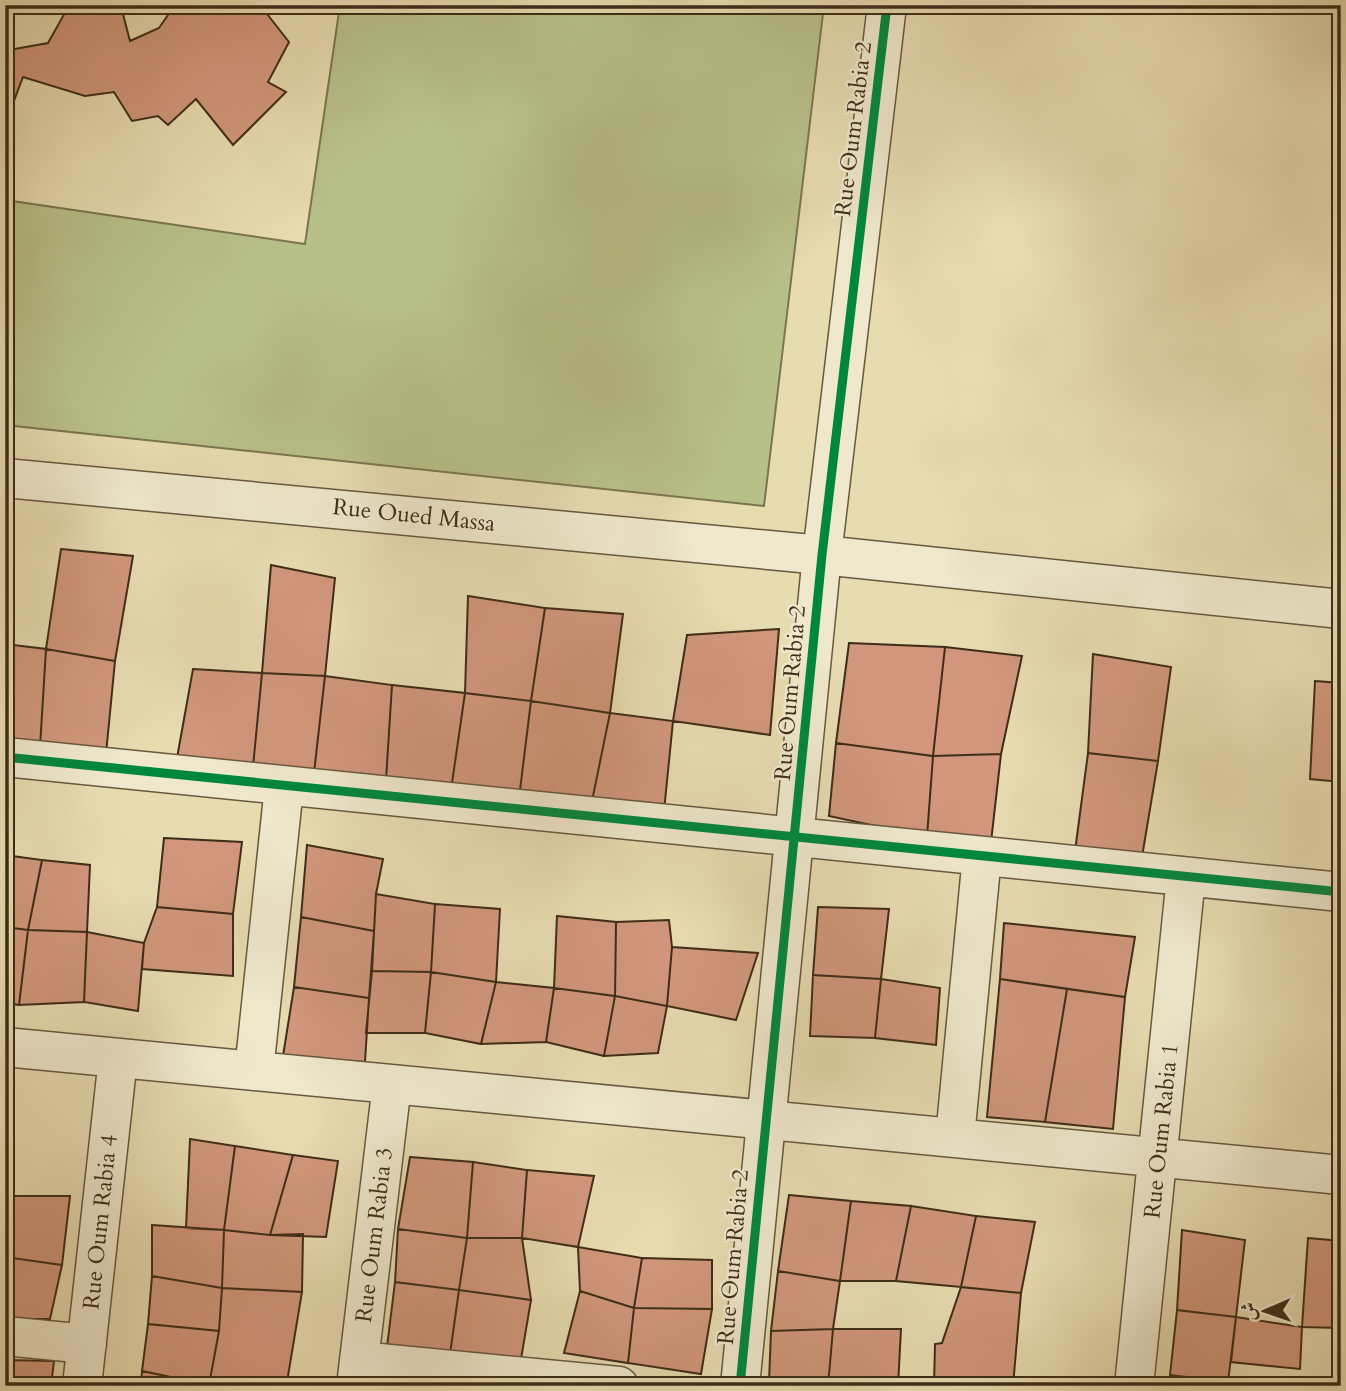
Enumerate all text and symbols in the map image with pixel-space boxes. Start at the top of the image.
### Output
street label: Rue Oum Rabia 2 [827,40,879,218]
street label: Rue Oued Massa [331,491,497,539]
street label: Rue Oum Rabia 2 [767,604,813,782]
street label: Rue Oum Rabia 1 [1136,1042,1186,1220]
street label: Rue Oum Rabia 4 [75,1133,125,1311]
street label: Rue Oum Rabia 3 [348,1146,400,1324]
street label: Rue Oum Rabia 2 [710,1168,756,1346]
north arrow [1230,1276,1300,1346]
text: ش [1236,1302,1262,1321]

